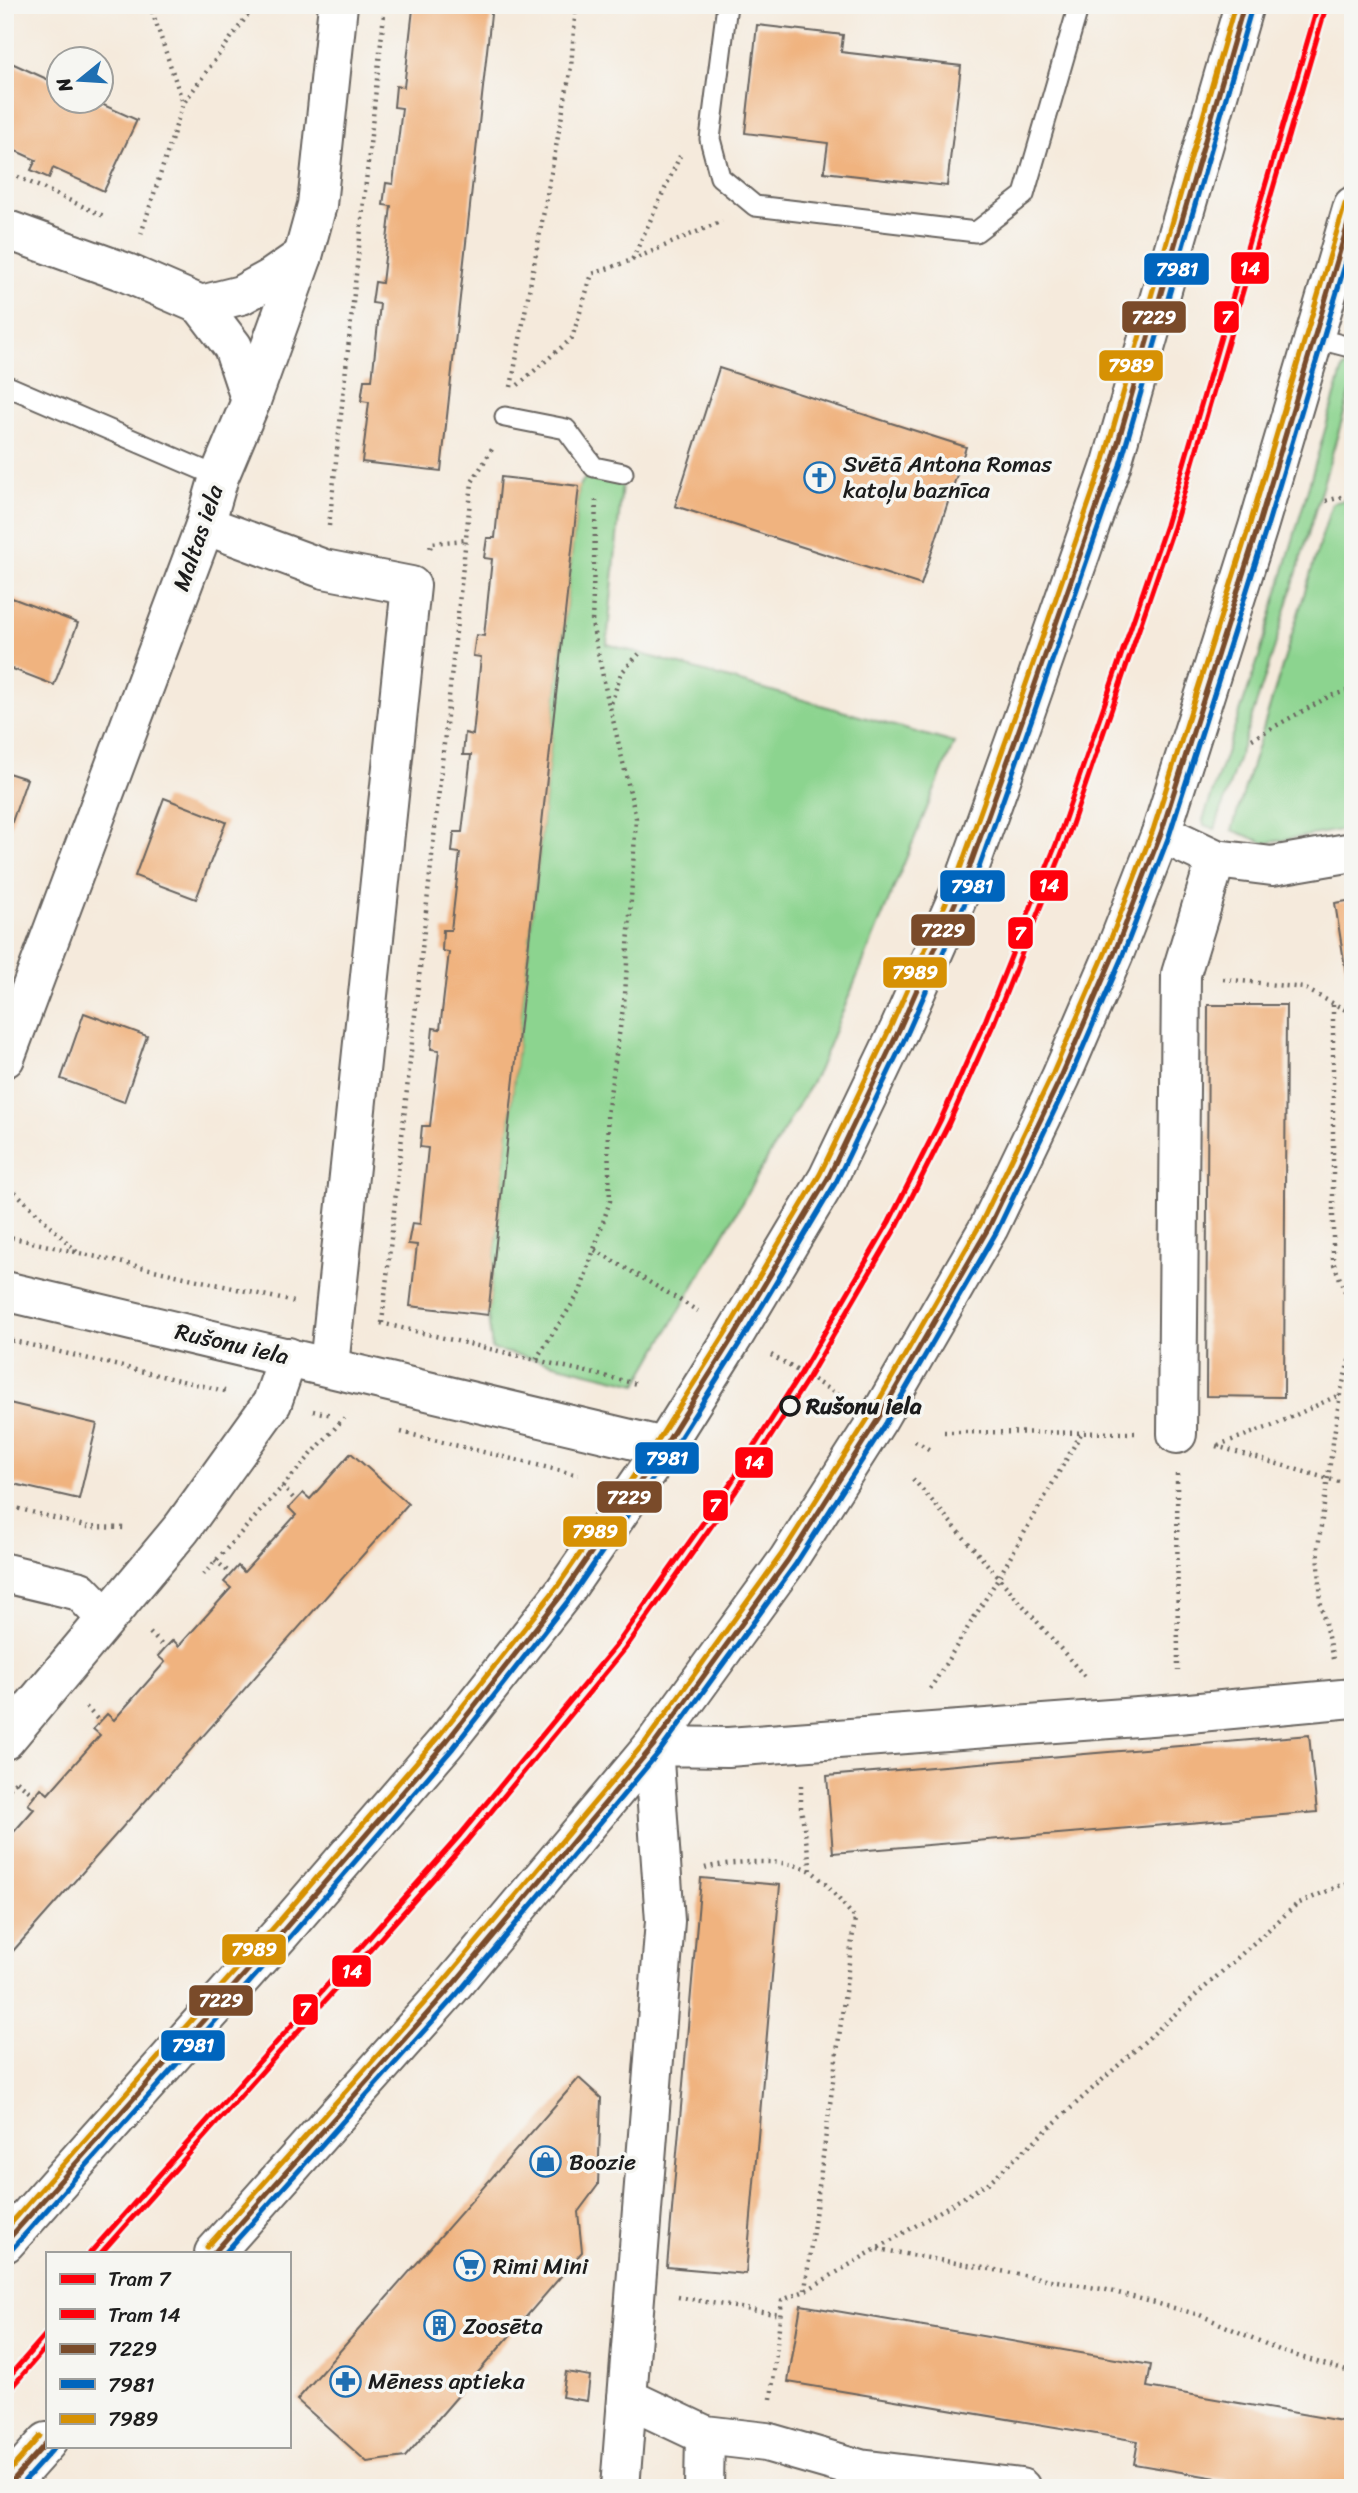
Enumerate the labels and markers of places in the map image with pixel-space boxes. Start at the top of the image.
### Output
place label: Svētā Antona Romas katoļu baznīca [843,444,1052,511]
church icon: Svētā Antona Romas katoļu baznīca [803,460,837,494]
place label: Rušonu iela [805,1386,922,1427]
marker: Rušonu iela [780,1396,800,1416]
place label: Boozie [569,2142,636,2183]
shop icon: Boozie [529,2145,563,2179]
place label: Rimi Mini [493,2246,589,2287]
supermarket icon: Rimi Mini [453,2249,487,2283]
place label: Zoosēta [463,2306,543,2347]
building icon: Zoosēta [423,2309,457,2343]
place label: Mēness aptieka [368,2361,525,2402]
pharmacy icon: Mēness aptieka [328,2364,362,2398]

